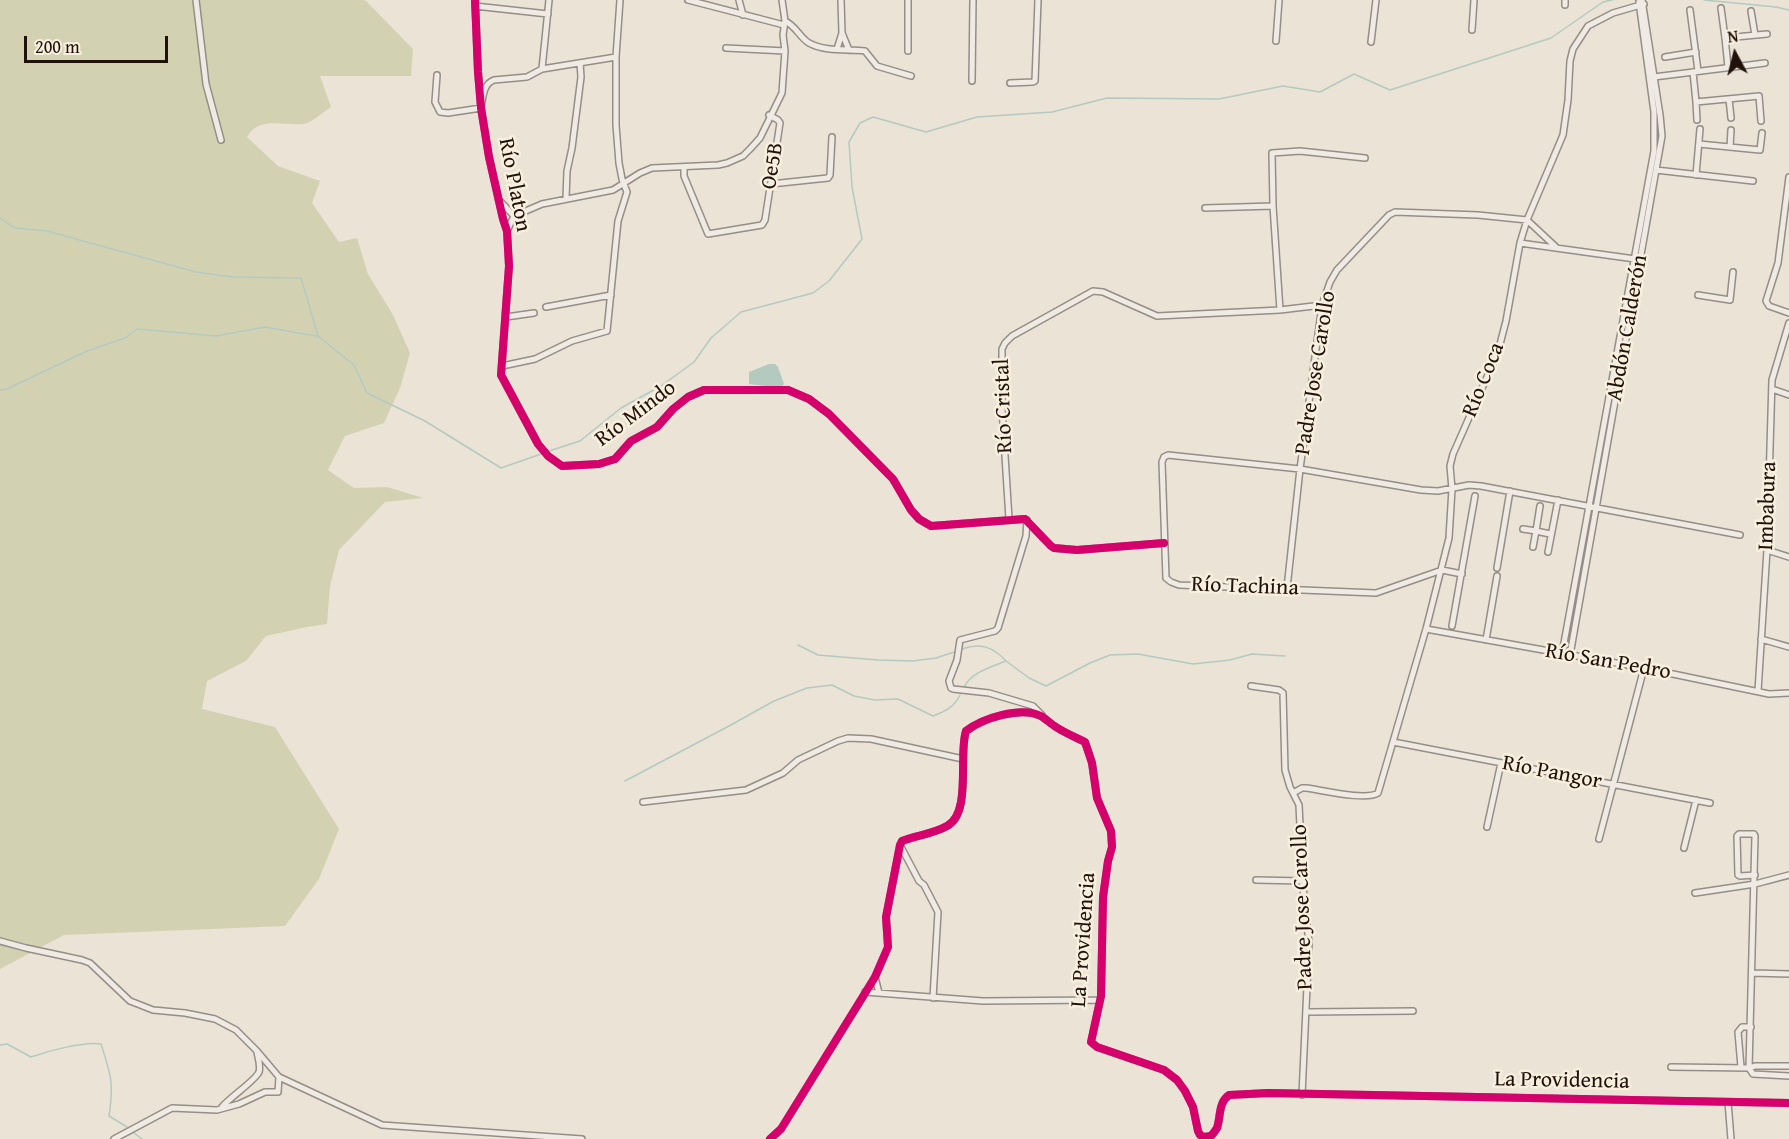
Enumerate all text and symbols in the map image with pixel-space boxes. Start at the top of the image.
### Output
scale bar [27,24,171,62]
north arrow [1705,24,1765,84]
text: N [1726,24,1740,49]
text: 200 m [35,33,80,60]
street label: Río Platon [492,136,536,234]
street label: Oe5B [756,141,790,191]
street label: Abdón Calderón [1602,253,1654,403]
street label: Padre Jose Carollo [1290,289,1342,457]
street label: Río Coca [1457,339,1511,421]
street label: Río Cristal [989,358,1019,454]
street label: Río Mindo [590,375,682,453]
street label: Imbabura [1753,461,1783,551]
street label: Río Tachina [1191,572,1299,602]
street label: Río San Pedro [1543,638,1673,686]
street label: Río Pangor [1500,750,1604,796]
street label: Padre Jose Carollo [1287,824,1319,990]
street label: La Providencia [1066,872,1102,1008]
street label: La Providencia [1494,1067,1630,1095]

